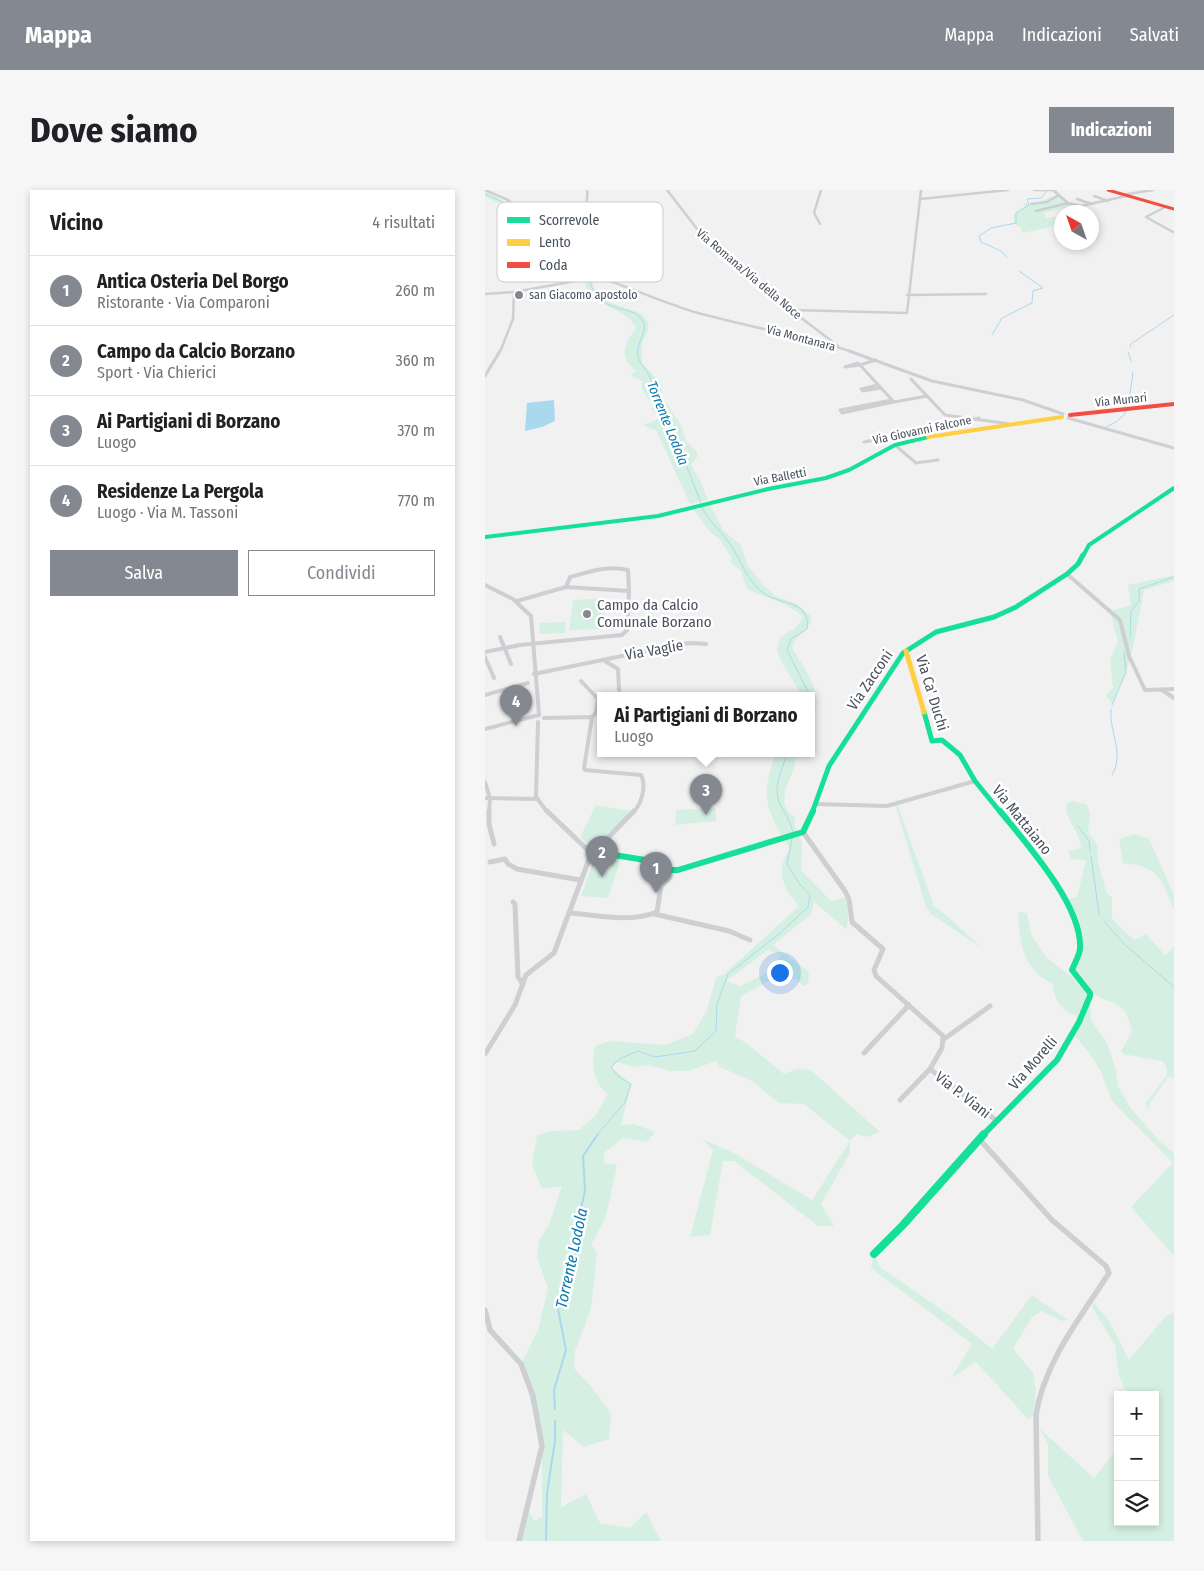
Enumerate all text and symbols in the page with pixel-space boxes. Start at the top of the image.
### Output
text: Mappa [25,21,92,49]
text: Mappa [945,24,994,46]
text: Indicazioni [1022,24,1102,46]
text: Salvati [1130,24,1179,46]
button: Indicazioni [1049,107,1174,153]
text: Dove siamo [30,109,198,151]
legend [497,202,663,282]
north arrow [1054,205,1099,250]
text: Vicino [50,210,103,236]
text: Scorrevole [539,212,599,229]
text: 4 risultati [372,213,435,232]
street label: Via Romana/Via della Noce [694,226,805,322]
text: Lento [539,234,571,251]
text: Coda [539,257,568,274]
text: Antica Osteria Del Borgo [97,270,289,293]
text: 1 [63,281,69,300]
text: 260 m [396,281,435,300]
place label: san Giacomo apostolo [529,288,638,302]
marker: san Giacomo apostolo [513,289,525,301]
text: Ristorante · Via Comparoni [97,293,270,312]
street label: Via Montanara [765,322,837,354]
text: Campo da Calcio Borzano [97,340,295,363]
text: 2 [62,351,70,370]
text: 360 m [395,351,435,370]
text: Sport · Via Chierici [97,363,216,382]
water label: Torrente Lodola [643,379,692,468]
street label: Via Munari [1094,390,1148,410]
text: Ai Partigiani di Borzano [97,410,280,433]
street label: Via Giovanni Falcone [871,413,973,447]
text: 3 [62,421,70,440]
text: 370 m [397,421,435,440]
text: Luogo [97,433,136,452]
street label: Via Balletti [753,465,807,489]
text: Residenze La Pergola [97,480,264,503]
text: 4 [62,491,70,510]
text: 770 m [398,491,435,510]
text: Luogo · Via M. Tassoni [97,503,238,522]
button: Salva [50,550,238,596]
button: Condividi [248,550,435,596]
place label: Campo da Calcio Comunale Borzano [597,596,712,631]
marker: Campo da Calcio Comunale Borzano [581,608,593,620]
street label: Via Vaglie [624,636,684,664]
street label: Via Zacconi [843,647,897,713]
street label: Via Ca' Duchi [912,653,952,733]
pin: 4 [500,685,532,726]
popup [597,692,815,757]
text: Ai Partigiani di Borzano [614,704,798,727]
text: Luogo [614,727,654,746]
pin: 3 [690,774,722,815]
street label: Via Mattaiano [988,782,1056,858]
pin: 2 [586,836,618,877]
pin: 1 [640,852,672,893]
your location [767,960,793,986]
street label: Via Morelli [1005,1033,1061,1093]
street label: Via P. Viani [932,1068,994,1122]
water label: Torrente Lodola [552,1206,591,1310]
map controls [1114,1391,1159,1526]
button: + [1114,1391,1159,1436]
button: − [1114,1436,1159,1481]
button: layers [1114,1481,1159,1526]

